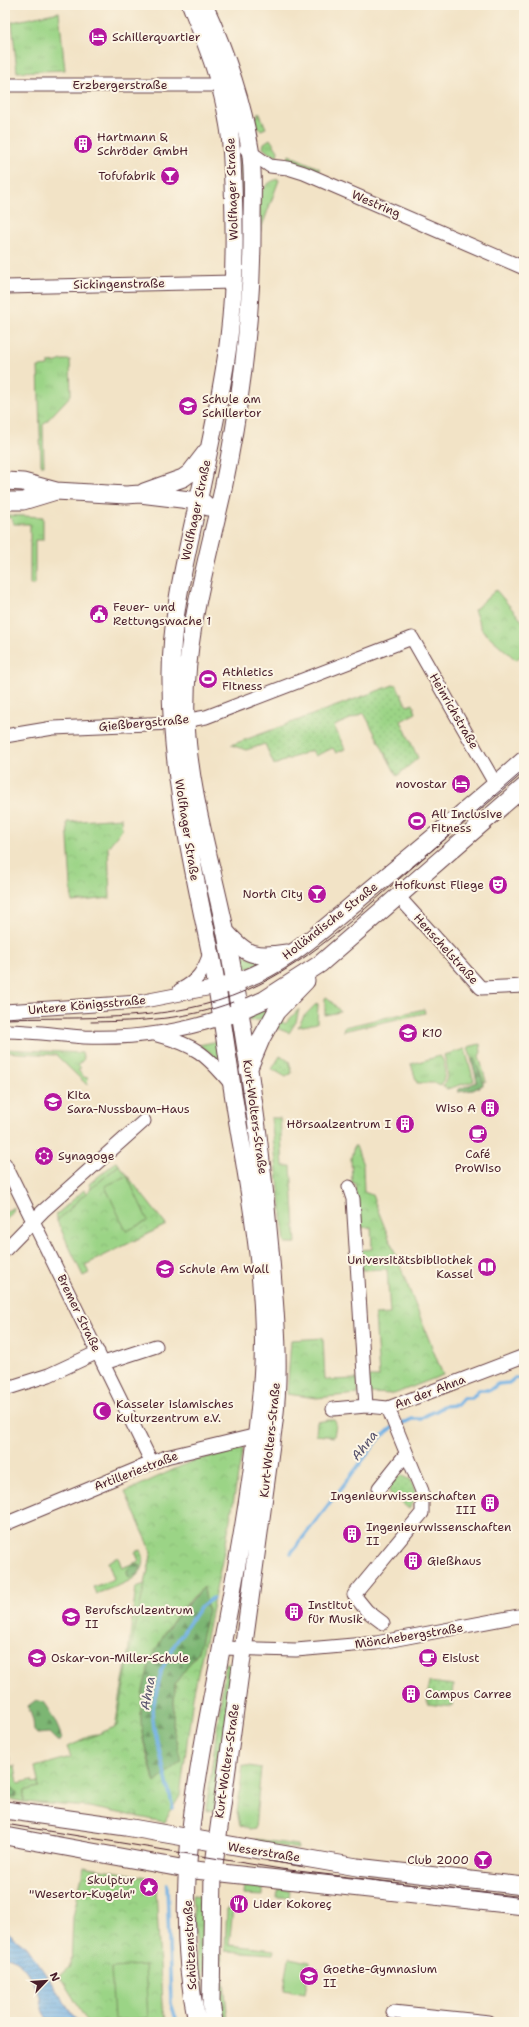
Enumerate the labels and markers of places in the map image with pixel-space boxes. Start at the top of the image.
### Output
hotel icon: Schillerquartier [87,26,109,48]
place label: Schillerquartier [112,29,201,45]
place label: Hartmann & Schröder GmbH [97,129,188,159]
building icon: Hartmann & Schröder GmbH [72,133,94,155]
bar icon: Tofufabrik [159,165,181,187]
place label: Tofufabrik [98,168,156,184]
place label: Schule am Schillertor [202,391,262,421]
school or university icon: Schule am Schillertor [177,395,199,417]
place label: Feuer- und Rettungswache 1 [113,599,211,629]
public building icon: Feuer- und Rettungswache 1 [88,603,110,625]
place label: Athletics Fitness [222,664,273,694]
sports icon: Athletics Fitness [197,668,219,690]
hotel icon: novostar [450,773,472,795]
place label: novostar [396,776,447,792]
place label: All Inclusive Fitness [431,806,503,836]
sports icon: All Inclusive Fitness [406,810,428,832]
theatre icon: Hofkunst Fliege [487,874,509,896]
place label: Hofkunst Fliege [394,877,484,893]
bar icon: North City [306,883,328,905]
place label: North City [242,886,303,902]
school or university icon: K10 [397,1022,419,1044]
place label: K10 [422,1025,442,1041]
place label: Kita Sara-Nussbaum-Haus [67,1087,190,1117]
school or university icon: Kita Sara-Nussbaum-Haus [42,1091,64,1113]
building icon: Wiso A [479,1097,501,1119]
place label: Wiso A [436,1100,476,1116]
building icon: Hörsaalzentrum I [394,1113,416,1135]
place label: Hörsaalzentrum I [287,1116,391,1132]
cafe icon: Café ProWiso [467,1123,489,1145]
synagogue icon: Synagoge [33,1145,55,1167]
place label: Café ProWiso [455,1146,501,1176]
place label: Synagoge [58,1148,115,1164]
place label: Universitätsbibliothek Kassel [347,1252,473,1282]
library icon: Universitätsbibliothek Kassel [476,1256,498,1278]
school or university icon: Schule Am Wall [154,1258,176,1280]
place label: Schule Am Wall [179,1261,269,1277]
place label: Kasseler islamisches Kulturzentrum e.V. [116,1396,234,1426]
mosque icon: Kasseler islamisches Kulturzentrum e.V. [91,1400,113,1422]
place label: Ingenieurwissenschaften III [331,1488,476,1518]
building icon: Ingenieurwissenschaften III [479,1492,501,1514]
place label: Ingenieurwissenschaften II [366,1519,511,1549]
building icon: Ingenieurwissenschaften II [341,1523,363,1545]
building icon: Gießhaus [402,1550,424,1572]
place label: Gießhaus [427,1553,481,1569]
place label: Institut für Musik [308,1597,363,1627]
building icon: Institut für Musik [283,1601,305,1623]
place label: Berufschulzentrum II [85,1602,193,1632]
school or university icon: Berufschulzentrum II [60,1606,82,1628]
school or university icon: Oskar-von-Miller-Schule [26,1647,48,1669]
cafe icon: Eislust [417,1647,439,1669]
place label: Oskar-von-Miller-Schule [51,1650,189,1666]
place label: Eislust [442,1650,479,1666]
building icon: Campus Carree [400,1683,422,1705]
place label: Campus Carree [425,1686,512,1702]
bar icon: Club 2000 [472,1849,494,1871]
place label: Club 2000 [407,1852,469,1868]
place label: Skulptur "Wesertor-Kugeln" [29,1872,135,1902]
place icon: Skulptur "Wesertor-Kugeln" [138,1876,160,1898]
restaurant icon: Lider Kokoreç [228,1893,250,1915]
place label: Lider Kokoreç [253,1896,332,1912]
place label: Goethe-Gymnasium II [323,1961,437,1991]
school or university icon: Goethe-Gymnasium II [298,1965,320,1987]

